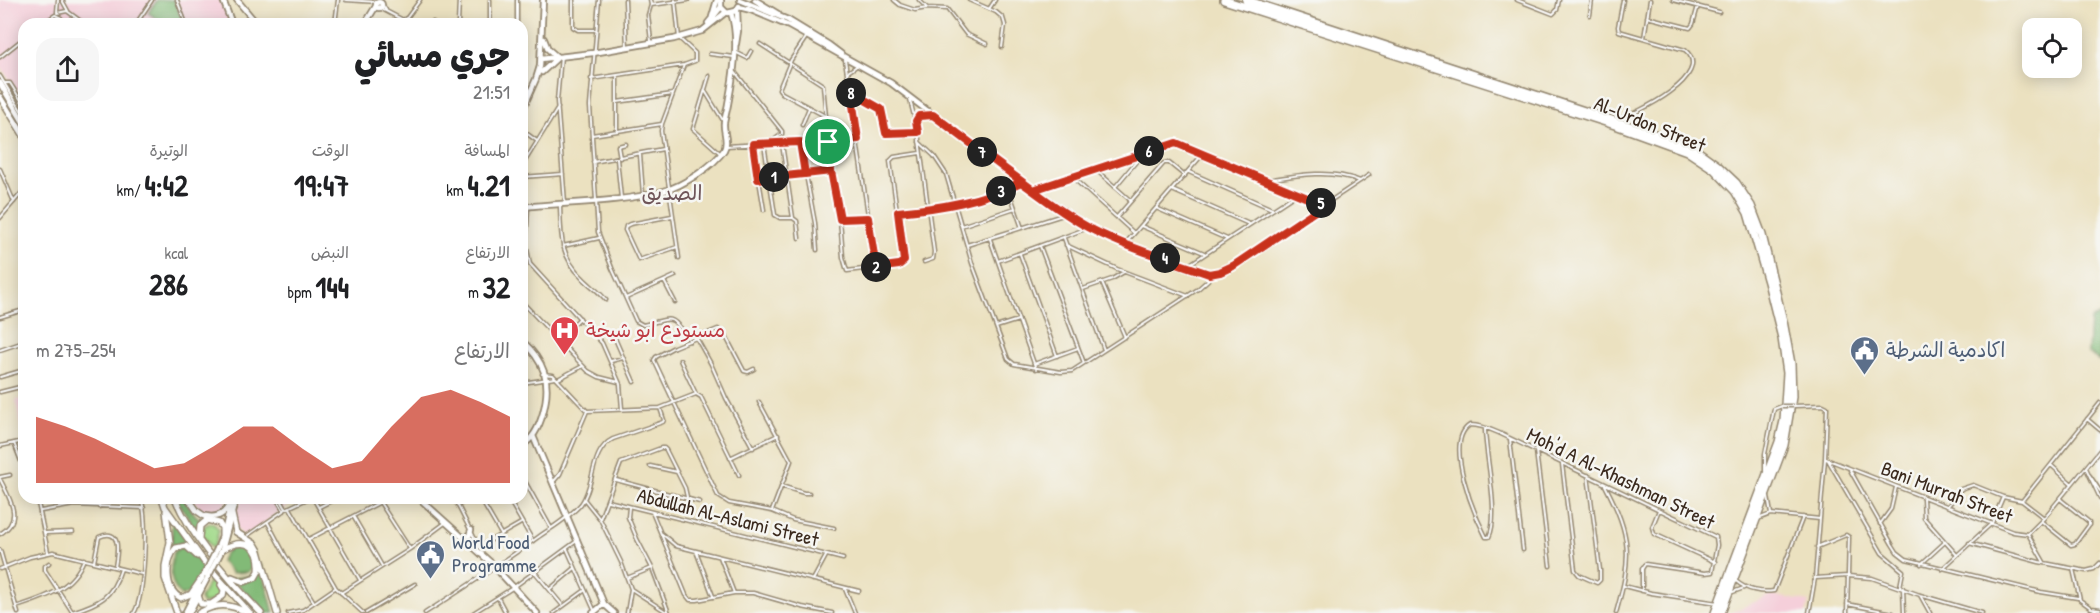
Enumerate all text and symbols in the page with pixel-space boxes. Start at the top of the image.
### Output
map controls [2022,18,2082,78]
button: locate [2022,18,2082,78]
text: جري مسائي [354,33,510,77]
button: share [36,38,99,101]
text: 21:51 [473,78,510,105]
pin: 8 [836,78,866,108]
text: 8 [848,82,854,104]
street label: Al-Urdon Street [1590,89,1711,159]
pin [802,116,853,167]
icon: arrive [811,125,844,158]
pin: 6 [1134,136,1164,166]
pin: 7 [967,137,997,167]
text: الوتيرة [149,139,188,161]
text: الوقت [312,139,349,161]
text: المسافة [464,139,510,161]
text: 6 [1146,140,1152,162]
text: 7 [978,141,986,163]
pin: 1 [759,162,789,192]
text: 4:42 [145,165,188,205]
text: 19:47 [294,165,349,205]
text: 4.21 [467,165,510,205]
text: 1 [771,166,777,188]
pin: 3 [986,176,1016,206]
district label: الصديق [642,178,702,207]
text: /km [117,179,145,201]
text: km [446,179,467,201]
text: 3 [997,180,1005,202]
pin: 5 [1306,188,1336,218]
text: 5 [1318,192,1324,214]
text: النبض [311,241,349,263]
text: الارتفاع [465,241,510,263]
text: kcal [165,242,188,264]
pin: 4 [1150,243,1180,273]
text: 4 [1162,247,1168,269]
pin: 2 [861,252,891,282]
text: 2 [872,256,880,278]
text: 286 [149,264,188,304]
text: 144 [316,267,349,307]
text: 32 [483,267,510,307]
text: bpm [288,281,316,303]
text: m [468,281,483,303]
hospital icon: مستودع ابو شيخة [549,314,581,356]
place label: مستودع ابو شيخة [586,316,725,344]
public building icon: اكادمية الشرطة [1849,334,1881,376]
text: 254–275 m [36,336,116,363]
place label: اكادمية الشرطة [1886,336,2005,363]
text: الارتفاع [454,337,510,364]
street label: Moh'd A Al-Khashman Street [1523,420,1721,535]
street label: Bani Murrah Street [1878,454,2018,529]
street label: Abdullah Al-Aslami Street [634,481,823,552]
place label: World Food Programme [452,528,537,578]
public building icon: World Food Programme [415,538,447,580]

